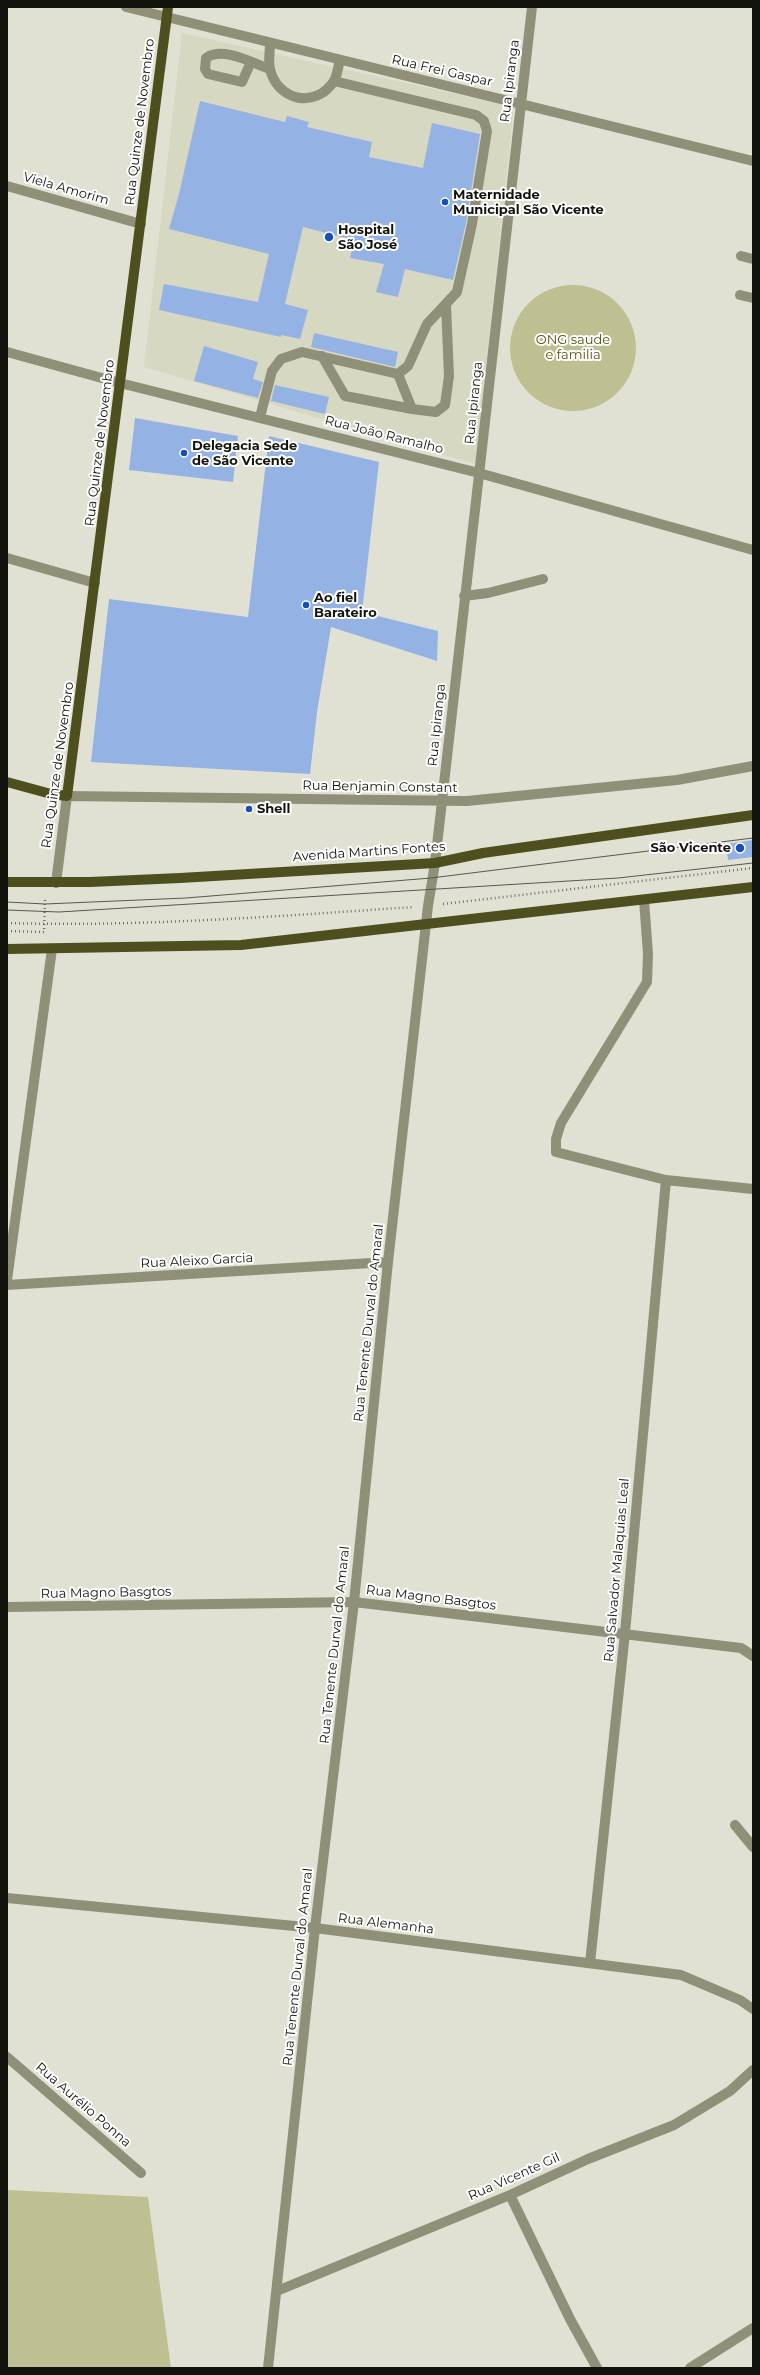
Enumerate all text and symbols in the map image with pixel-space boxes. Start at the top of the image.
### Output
street label: Rua Quinze de Novembro [122,38,158,206]
street label: Rua Ipiranga [497,39,523,123]
street label: Rua Frei Gaspar [390,52,494,90]
street label: Viela Amorim [21,169,111,209]
place label: Maternidade Municipal São Vicente [453,187,604,218]
marker: Maternidade Municipal São Vicente [440,197,450,207]
place label: Hospital São José [338,222,397,253]
marker: Hospital São José [323,231,335,243]
park label: ONG saude e familia [536,332,610,363]
street label: Rua Quinze de Novembro [82,359,118,527]
street label: Rua Ipiranga [462,361,486,445]
street label: Rua João Ramalho [323,413,445,457]
place label: Delegacia Sede de São Vicente [192,438,297,469]
marker: Delegacia Sede de São Vicente [179,448,189,458]
place label: Ao fiel Barateiro [314,590,377,621]
marker: Ao fiel Barateiro [301,600,311,610]
street label: Rua Quinze de Novembro [39,681,77,849]
street label: Rua Ipiranga [425,683,449,767]
street label: Rua Benjamin Constant [302,778,458,796]
place label: Shell [257,801,290,817]
marker: Shell [244,804,254,814]
street label: Avenida Martins Fontes [292,839,446,865]
place label: São Vicente [650,840,731,856]
marker: São Vicente [734,842,746,854]
street label: Rua Tenente Durval do Amaral [351,1223,387,1423]
street label: Rua Aleixo Garcia [140,1250,254,1272]
street label: Rua Salvador Malaquias Leal [601,1477,633,1663]
street label: Rua Tenente Durval do Amaral [317,1545,353,1745]
street label: Rua Magno Basgtos [365,1582,497,1614]
street label: Rua Magno Basgtos [40,1584,172,1602]
street label: Rua Tenente Durval do Amaral [280,1867,316,2067]
street label: Rua Alemanha [337,1910,435,1938]
street label: Rua Aurélio Ponna [32,2059,134,2151]
street label: Rua Vicente Gil [466,2150,562,2204]

